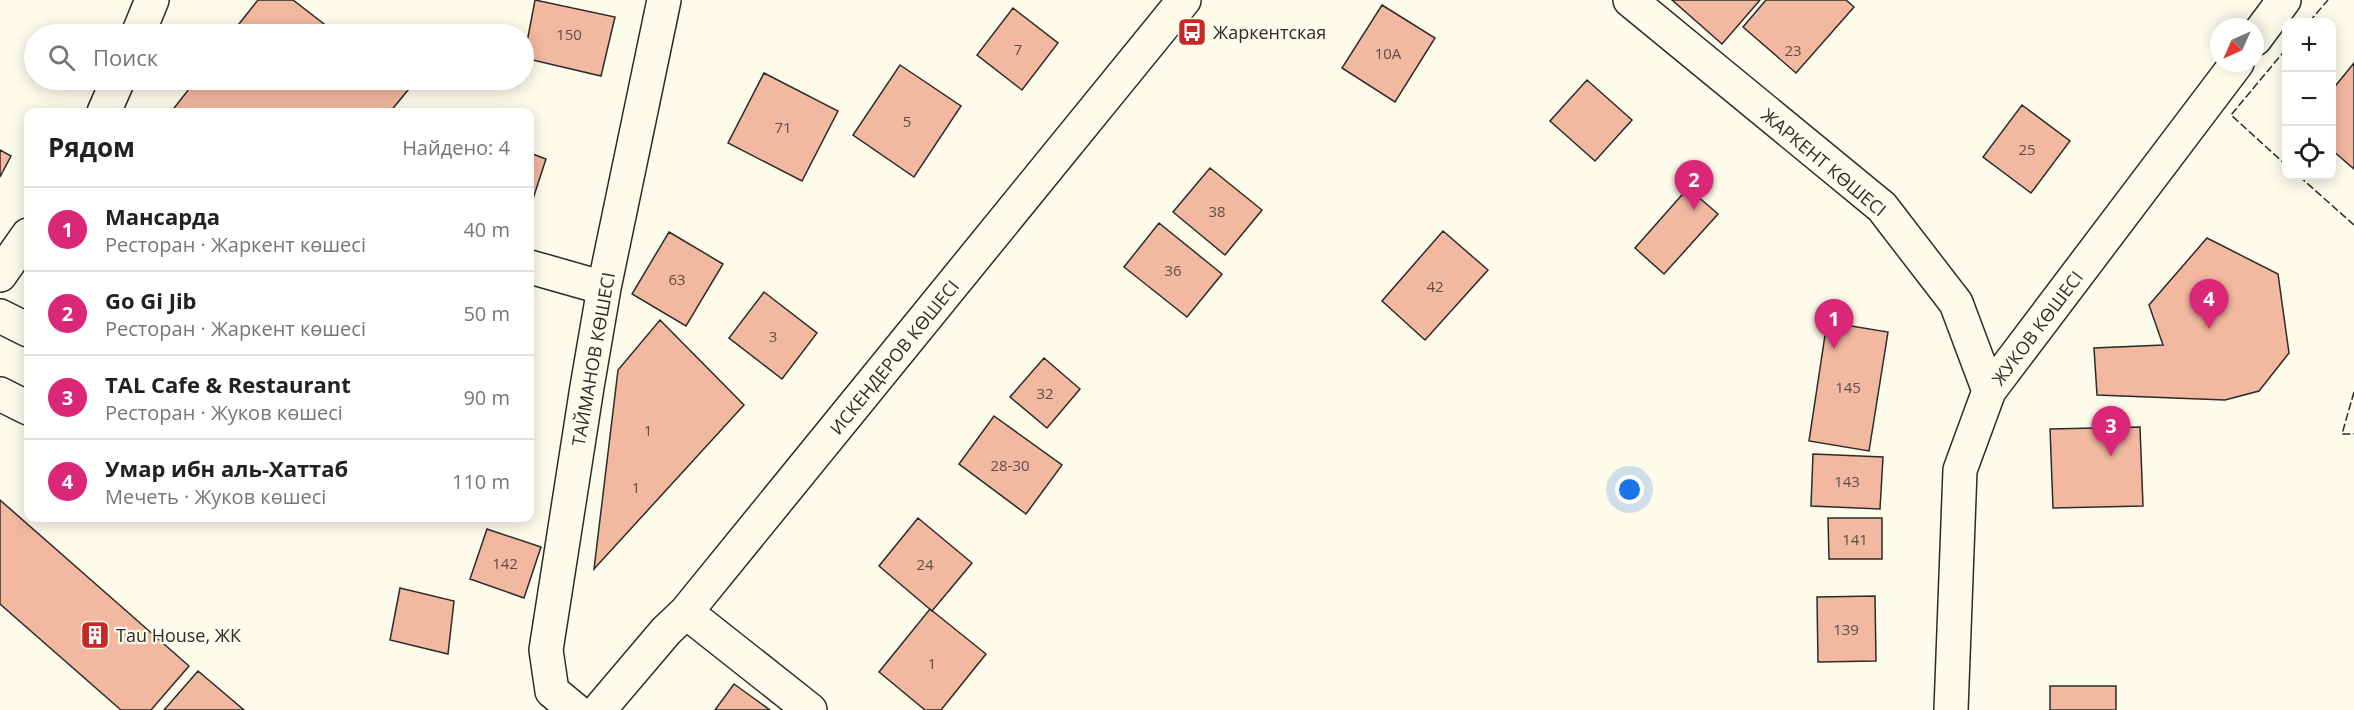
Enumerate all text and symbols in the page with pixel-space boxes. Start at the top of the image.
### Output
bus stop icon: Жаркентская [1176,16,1208,48]
north arrow [2210,18,2264,72]
map controls [2282,18,2336,180]
button: + [2282,18,2336,72]
place label: Жаркентская [1213,20,1326,44]
search box [24,24,534,90]
house number: 150 [556,24,582,44]
house number: 7 [1014,39,1022,59]
house number: 23 [1784,40,1802,60]
icon: search [45,41,78,74]
text: Поиск [93,42,158,72]
house number: 10А [1375,43,1402,63]
button: − [2282,72,2336,126]
street label: ЖАРКЕНТ КӨШЕСІ [1756,103,1892,221]
house number: 5 [903,111,911,131]
house number: 71 [774,117,792,137]
button: locate [2282,126,2336,180]
text: Рядом [48,129,135,165]
text: Найдено: 4 [402,134,510,161]
house number: 25 [2018,139,2036,159]
pin: 2 [1674,160,1714,210]
text: Мансарда [105,201,220,231]
house number: 38 [1208,201,1226,221]
text: 1 [62,216,73,243]
text: 40 m [463,216,510,243]
text: Ресторан · Жаркент көшесі [105,231,366,258]
house number: 36 [1164,260,1182,280]
street label: ЖУКОВ КӨШЕСІ [1986,266,2088,390]
house number: 63 [668,269,686,289]
street label: ТАЙМАНОВ КӨШЕСІ [566,270,620,448]
street label: ИСКЕНДЕРОВ КӨШЕСІ [824,275,964,439]
house number: 42 [1426,276,1444,296]
pin: 4 [2190,280,2228,329]
text: Go Gi Jib [105,285,197,315]
text: 2 [62,300,73,327]
text: 50 m [463,300,510,327]
pin: 1 [1814,300,1854,349]
text: Ресторан · Жаркент көшесі [105,315,366,342]
house number: 3 [769,326,777,346]
text: TAL Cafe & Restaurant [105,369,351,399]
house number: 145 [1835,377,1861,397]
house number: 32 [1036,383,1054,403]
text: 3 [62,384,73,411]
text: 90 m [463,384,510,411]
text: Ресторан · Жуков көшесі [105,399,343,426]
pin: 3 [2092,406,2130,456]
house number: 1 [644,420,652,440]
text: Умар ибн аль-Хаттаб [105,453,348,483]
house number: 28-30 [990,455,1030,475]
text: 4 [62,468,73,495]
text: 110 m [452,468,510,495]
house number: 143 [1834,471,1860,491]
your location [1615,475,1644,504]
house number: 1 [632,477,640,497]
text: Мечеть · Жуков көшесі [105,483,326,510]
house number: 141 [1842,529,1868,549]
house number: 142 [492,553,518,573]
house number: 24 [916,554,934,574]
building icon: Tau House, ЖК [79,619,111,651]
house number: 139 [1833,619,1859,639]
place label: Tau House, ЖК [116,623,241,647]
house number: 1 [928,653,936,673]

